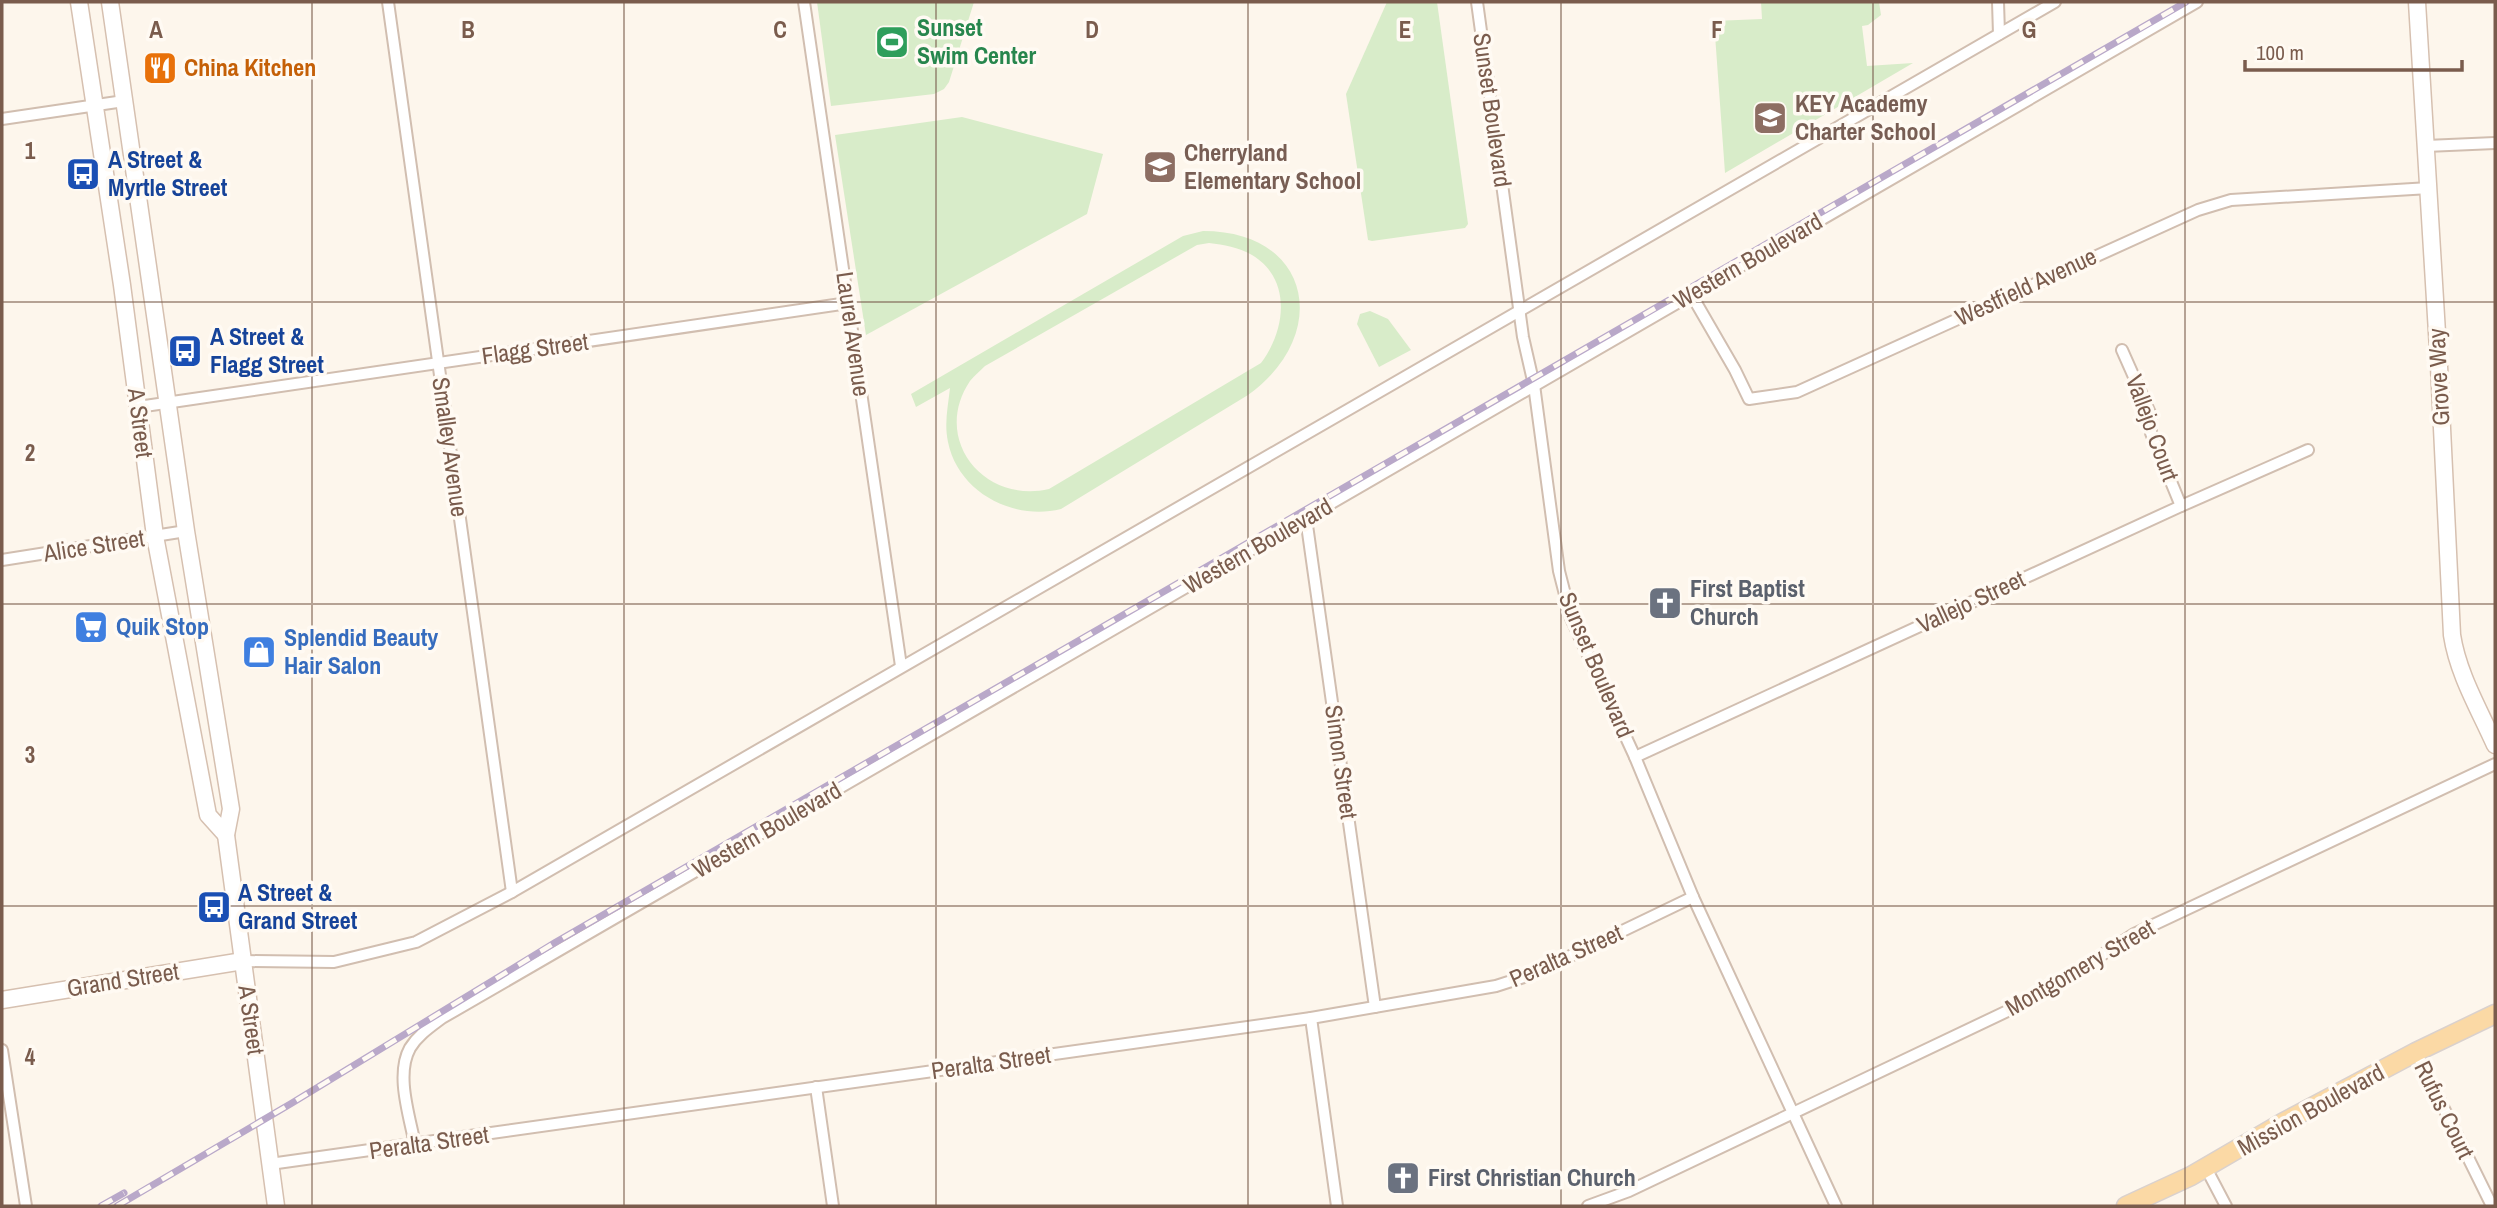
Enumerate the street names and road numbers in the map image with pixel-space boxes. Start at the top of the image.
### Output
street label: Sunset Boulevard [1466,31,1520,189]
street label: Western Boulevard [1667,205,1828,316]
street label: Westfield Avenue [1950,239,2101,333]
street label: Laurel Avenue [829,269,879,398]
street label: Flagg Street [480,325,591,371]
street label: Grove Way [2419,327,2457,427]
street label: Vallejo Court [2119,370,2187,486]
street label: Smalley Avenue [425,375,477,519]
street label: A Street [121,385,161,460]
street label: Western Boulevard [1177,490,1338,601]
street label: Alice Street [40,521,147,569]
street label: Vallejo Street [1911,562,2030,640]
street label: Sunset Boulevard [1552,587,1642,742]
street label: Simon Street [1318,703,1366,821]
street label: Western Boulevard [686,774,847,885]
street label: Montgomery Street [1999,911,2160,1023]
street label: Peralta Street [1504,916,1628,994]
street label: Grand Street [65,954,182,1004]
street label: A Street [231,982,273,1057]
street label: Peralta Street [929,1038,1053,1086]
street label: Rufus Court [2408,1055,2483,1164]
street label: Mission Boulevard [2231,1056,2390,1163]
street label: Peralta Street [367,1118,491,1166]

